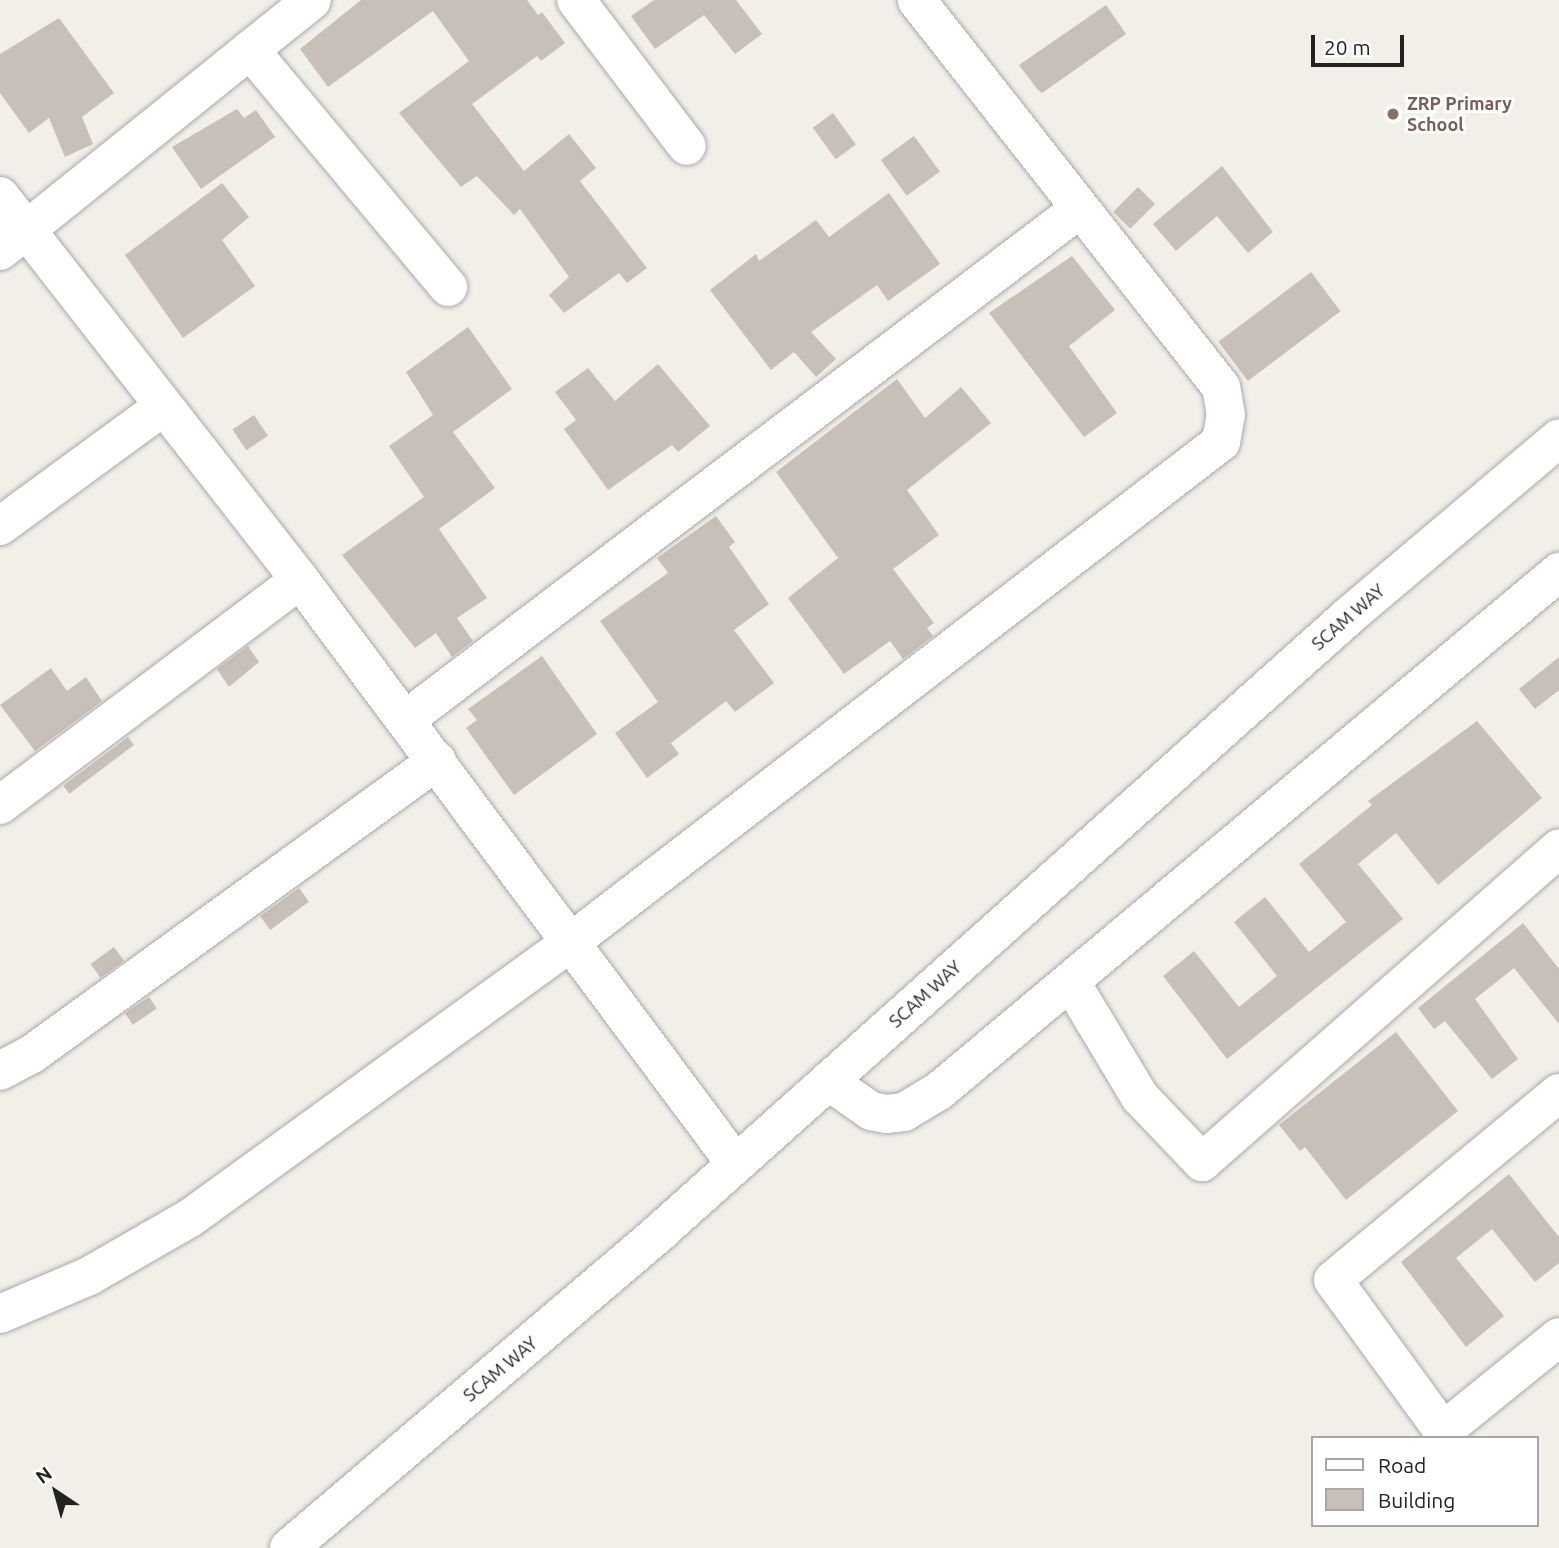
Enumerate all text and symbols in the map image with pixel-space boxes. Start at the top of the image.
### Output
scale bar [1314,21,1407,65]
text: 20 m [1324,35,1371,59]
place label: ZRP Primary School [1407,93,1512,136]
marker: ZRP Primary School [1385,106,1401,122]
street label: SCAM WAY [1307,579,1389,655]
street label: SCAM WAY [884,956,966,1032]
street label: SCAM WAY [459,1332,541,1406]
legend [1310,1436,1538,1527]
text: Road [1378,1453,1426,1477]
north arrow [21,1457,91,1527]
text: N [31,1462,56,1488]
text: Building [1378,1488,1455,1512]

